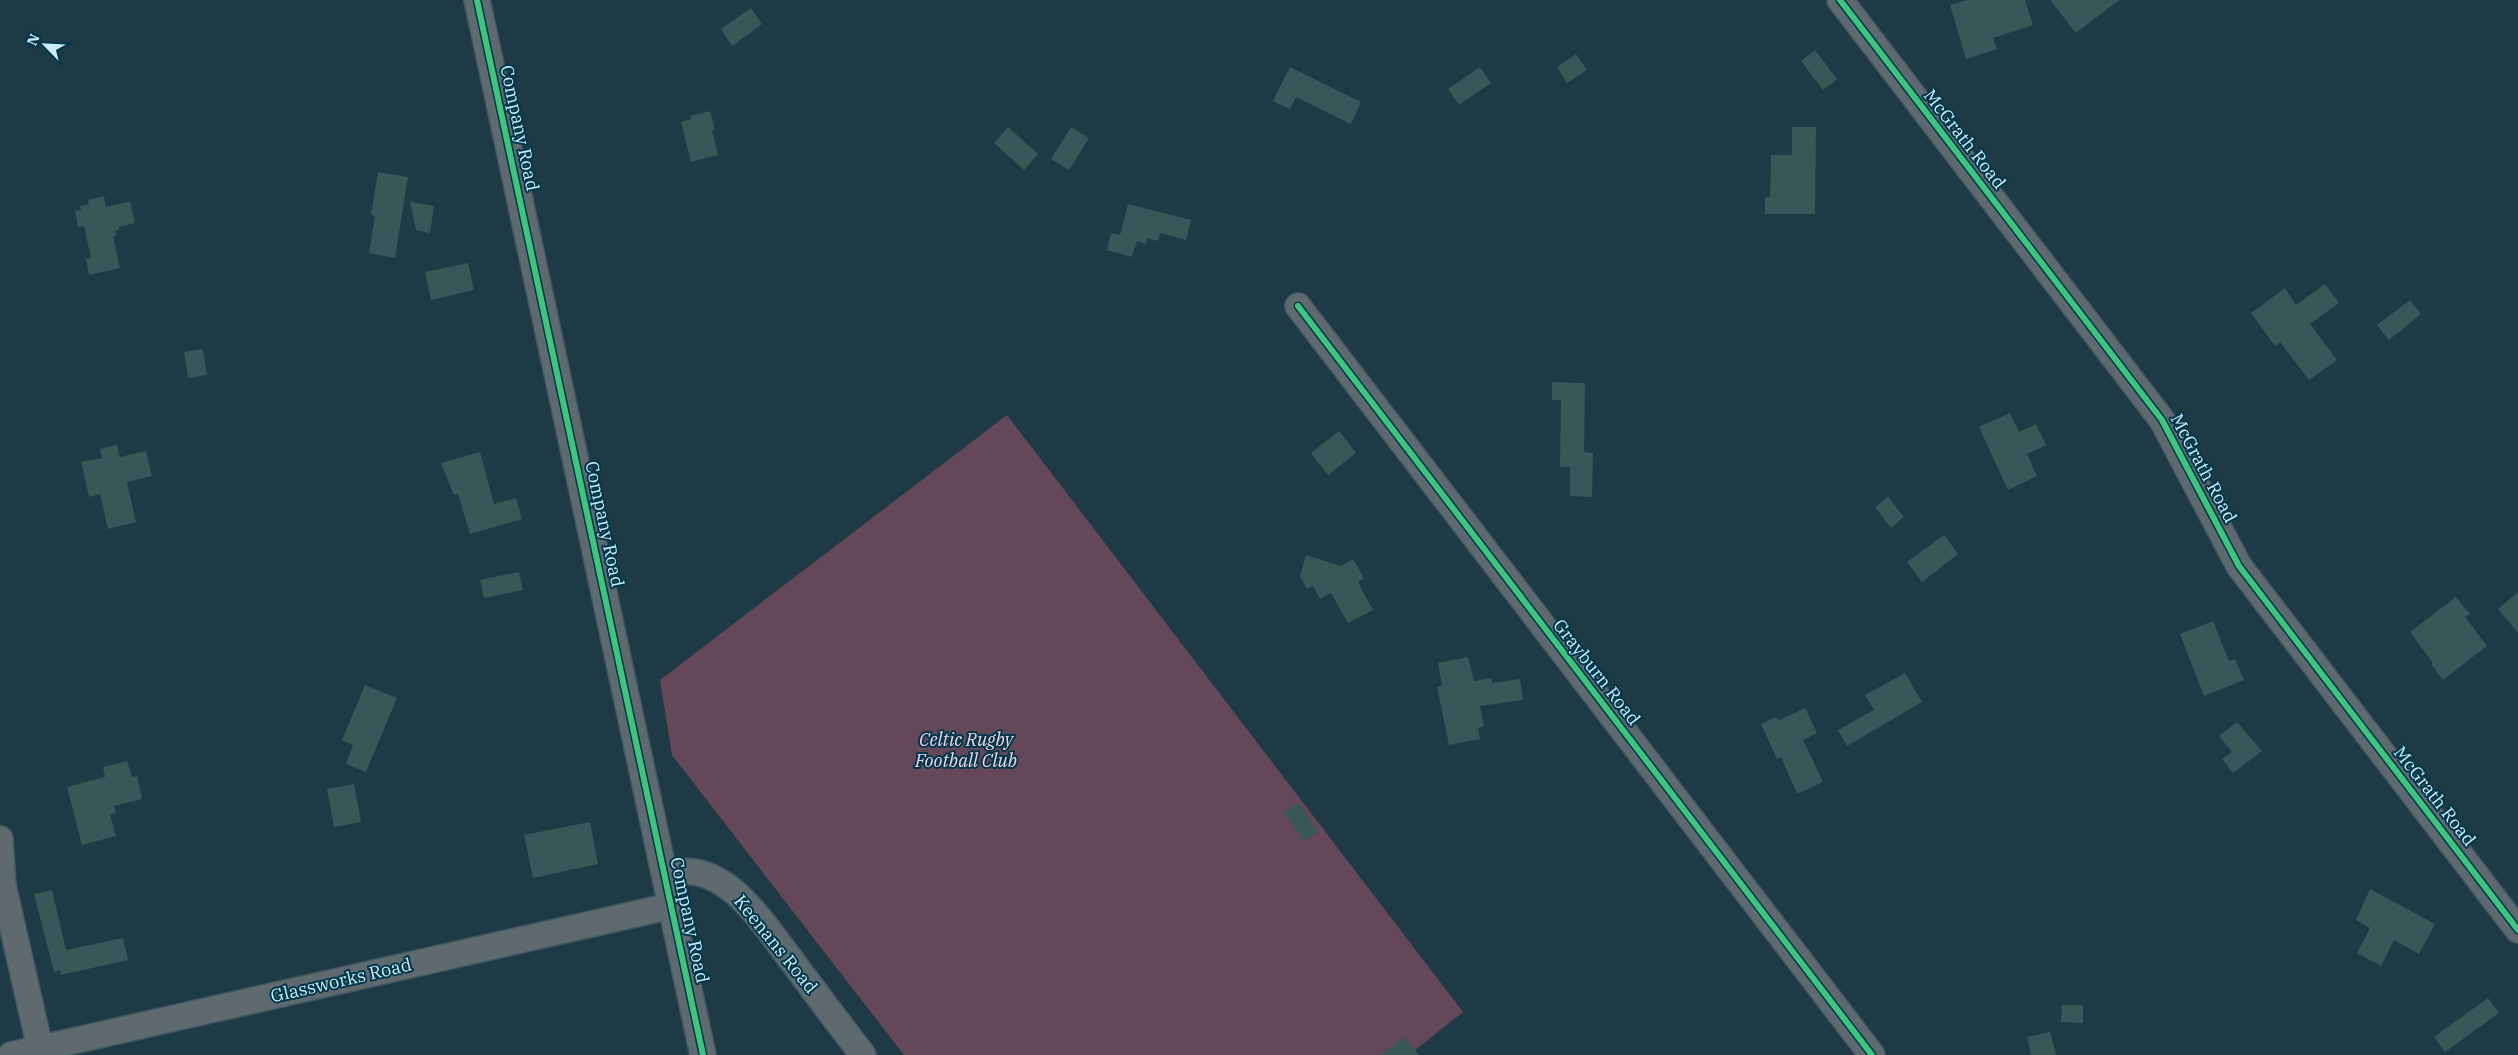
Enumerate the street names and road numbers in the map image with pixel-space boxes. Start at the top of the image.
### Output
street label: Company Road [495,63,545,193]
street label: McGrath Road [1919,85,2011,194]
street label: McGrath Road [2166,410,2242,527]
street label: Company Road [580,459,630,589]
street label: Grayburn Road [1548,614,1646,730]
street label: McGrath Road [2389,742,2481,851]
street label: Company Road [665,855,715,985]
street label: Keenans Road [729,890,823,998]
street label: Glassworks Road [268,953,414,1007]

